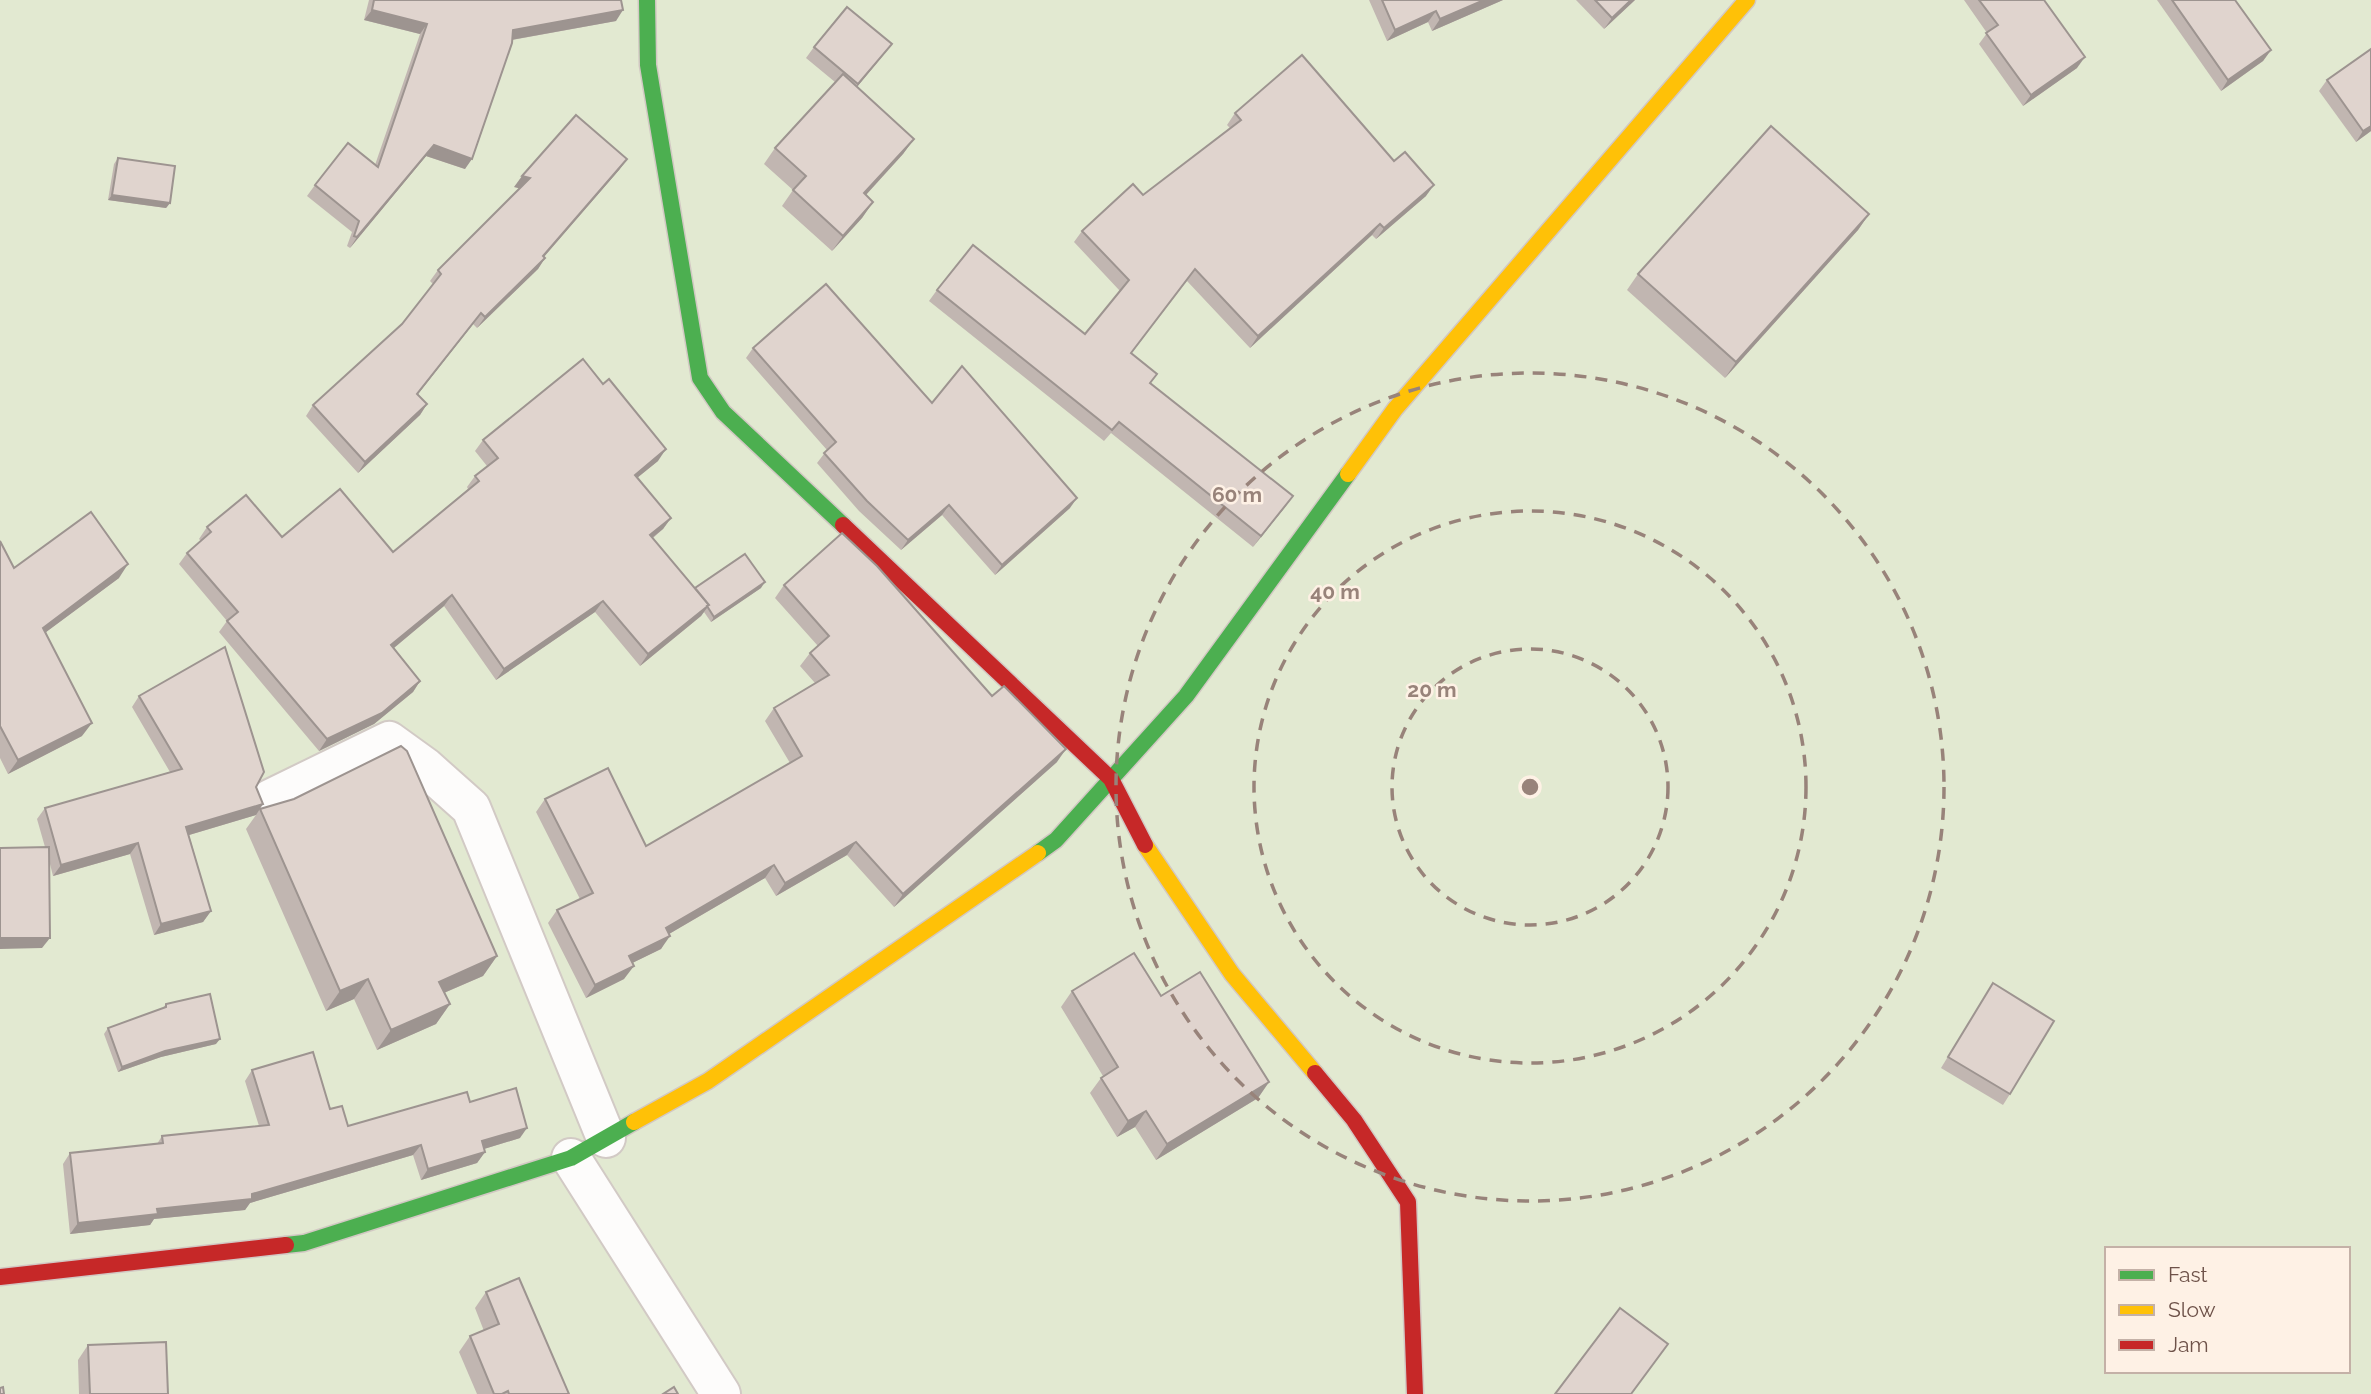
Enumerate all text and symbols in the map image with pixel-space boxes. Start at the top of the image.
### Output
text: 60 m [1212,482,1262,507]
text: 40 m [1310,579,1360,604]
text: 20 m [1407,677,1457,702]
centre of rings [1518,775,1542,799]
legend [2105,1247,2350,1373]
text: Fast [2168,1262,2208,1287]
text: Slow [2168,1297,2216,1322]
text: Jam [2168,1332,2209,1357]

